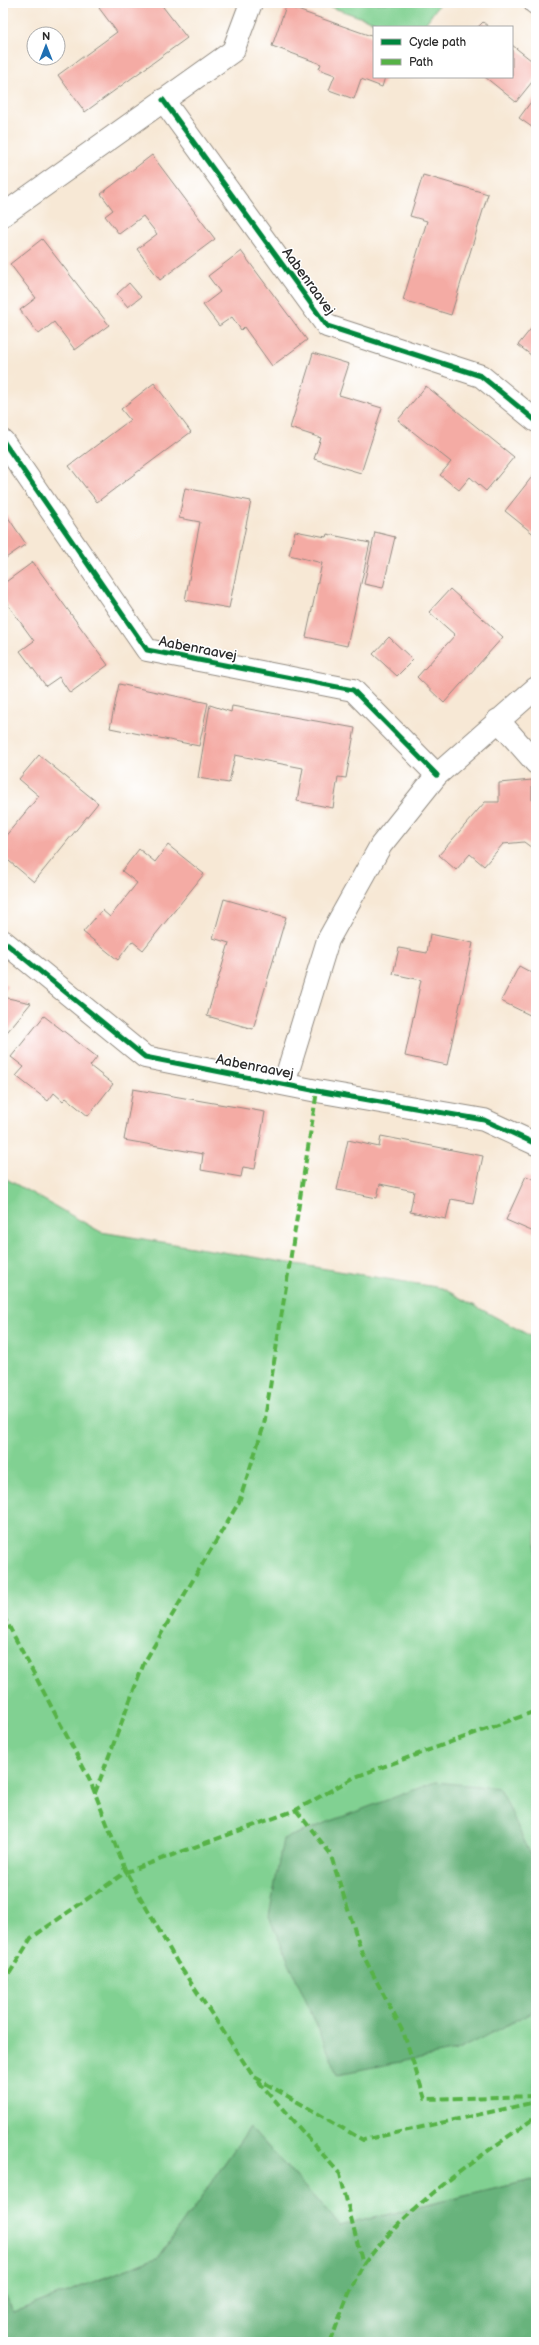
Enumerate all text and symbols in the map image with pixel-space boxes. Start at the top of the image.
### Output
north arrow [26,26,66,66]
legend [373,26,513,78]
text: N [42,30,50,43]
text: Cycle path [409,35,466,50]
text: Path [409,55,434,70]
street label: Aabenraavej [278,244,339,318]
street label: Aabenraavej [157,633,238,664]
street label: Aabenraavej [214,1051,295,1082]

